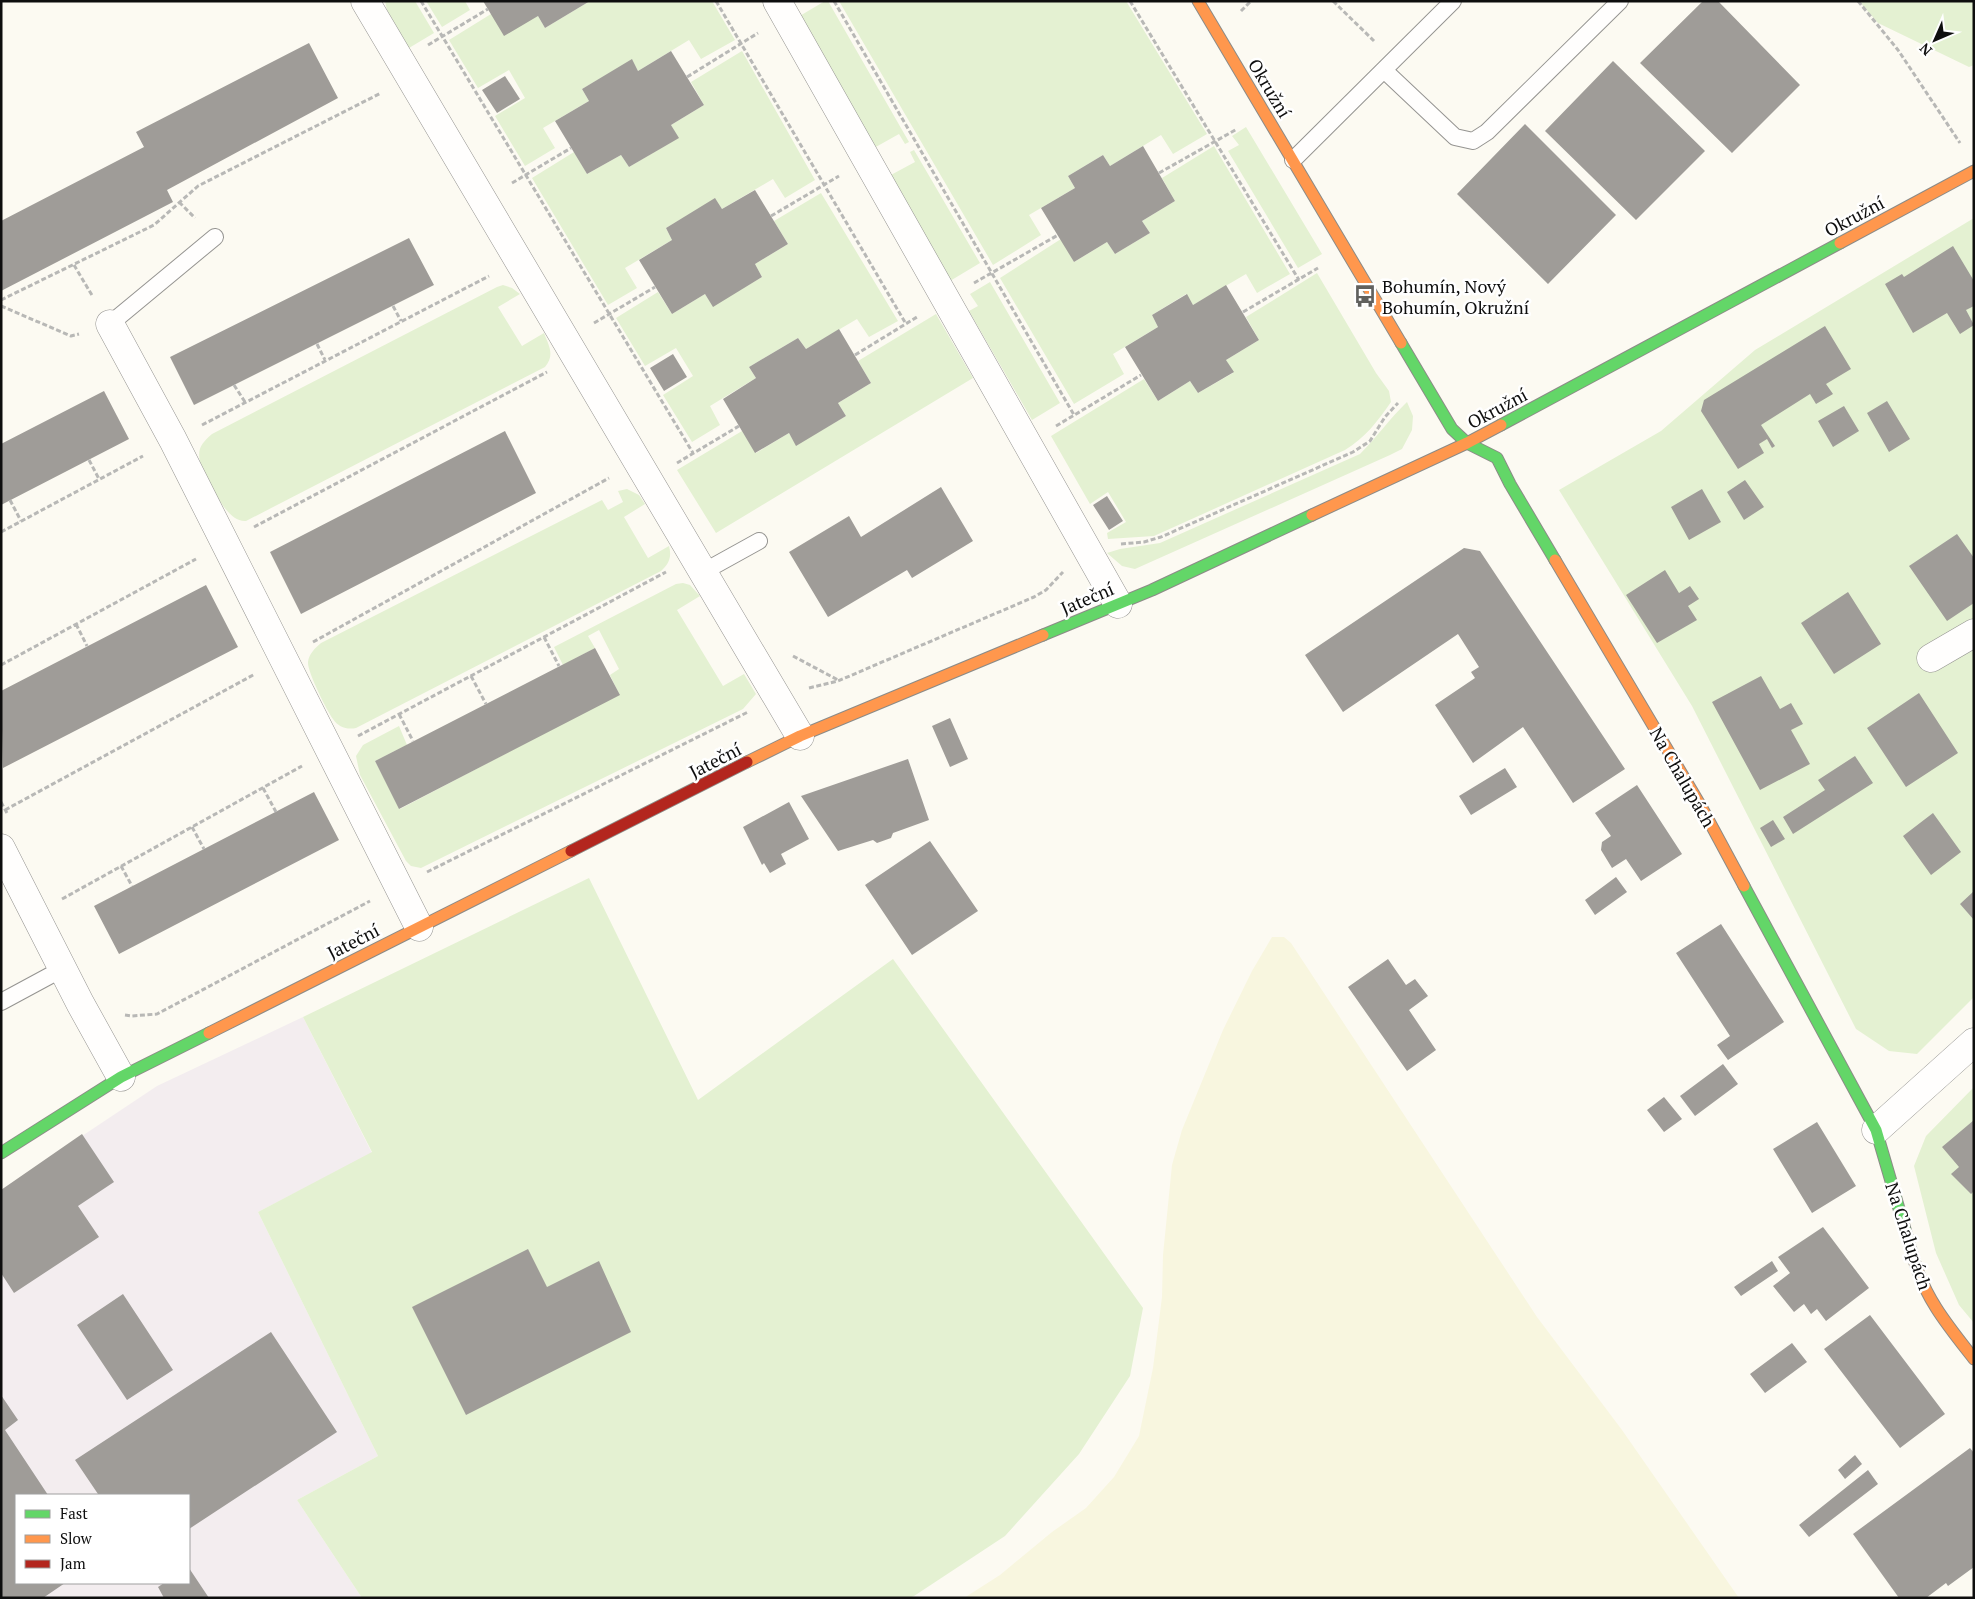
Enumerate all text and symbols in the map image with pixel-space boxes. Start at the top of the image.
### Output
north arrow [1910,15,1960,65]
text: N [1915,39,1936,60]
street label: Okružní [1243,54,1297,122]
street label: Okružní [1820,190,1889,242]
place label: Bohumín, Nový Bohumín, Okružní [1382,274,1530,319]
bus stop icon: Bohumín, Nový Bohumín, Okružní [1352,283,1378,309]
street label: Okružní [1463,382,1532,434]
street label: Jateční [1057,576,1118,620]
street label: Na Chalupách [1645,723,1722,832]
street label: Jateční [685,736,746,783]
street label: Jateční [323,917,384,964]
street label: Na Chalupách [1880,1179,1938,1293]
legend [15,1494,190,1584]
text: Fast [60,1503,88,1523]
text: Slow [60,1528,93,1548]
text: Jam [60,1553,86,1573]

